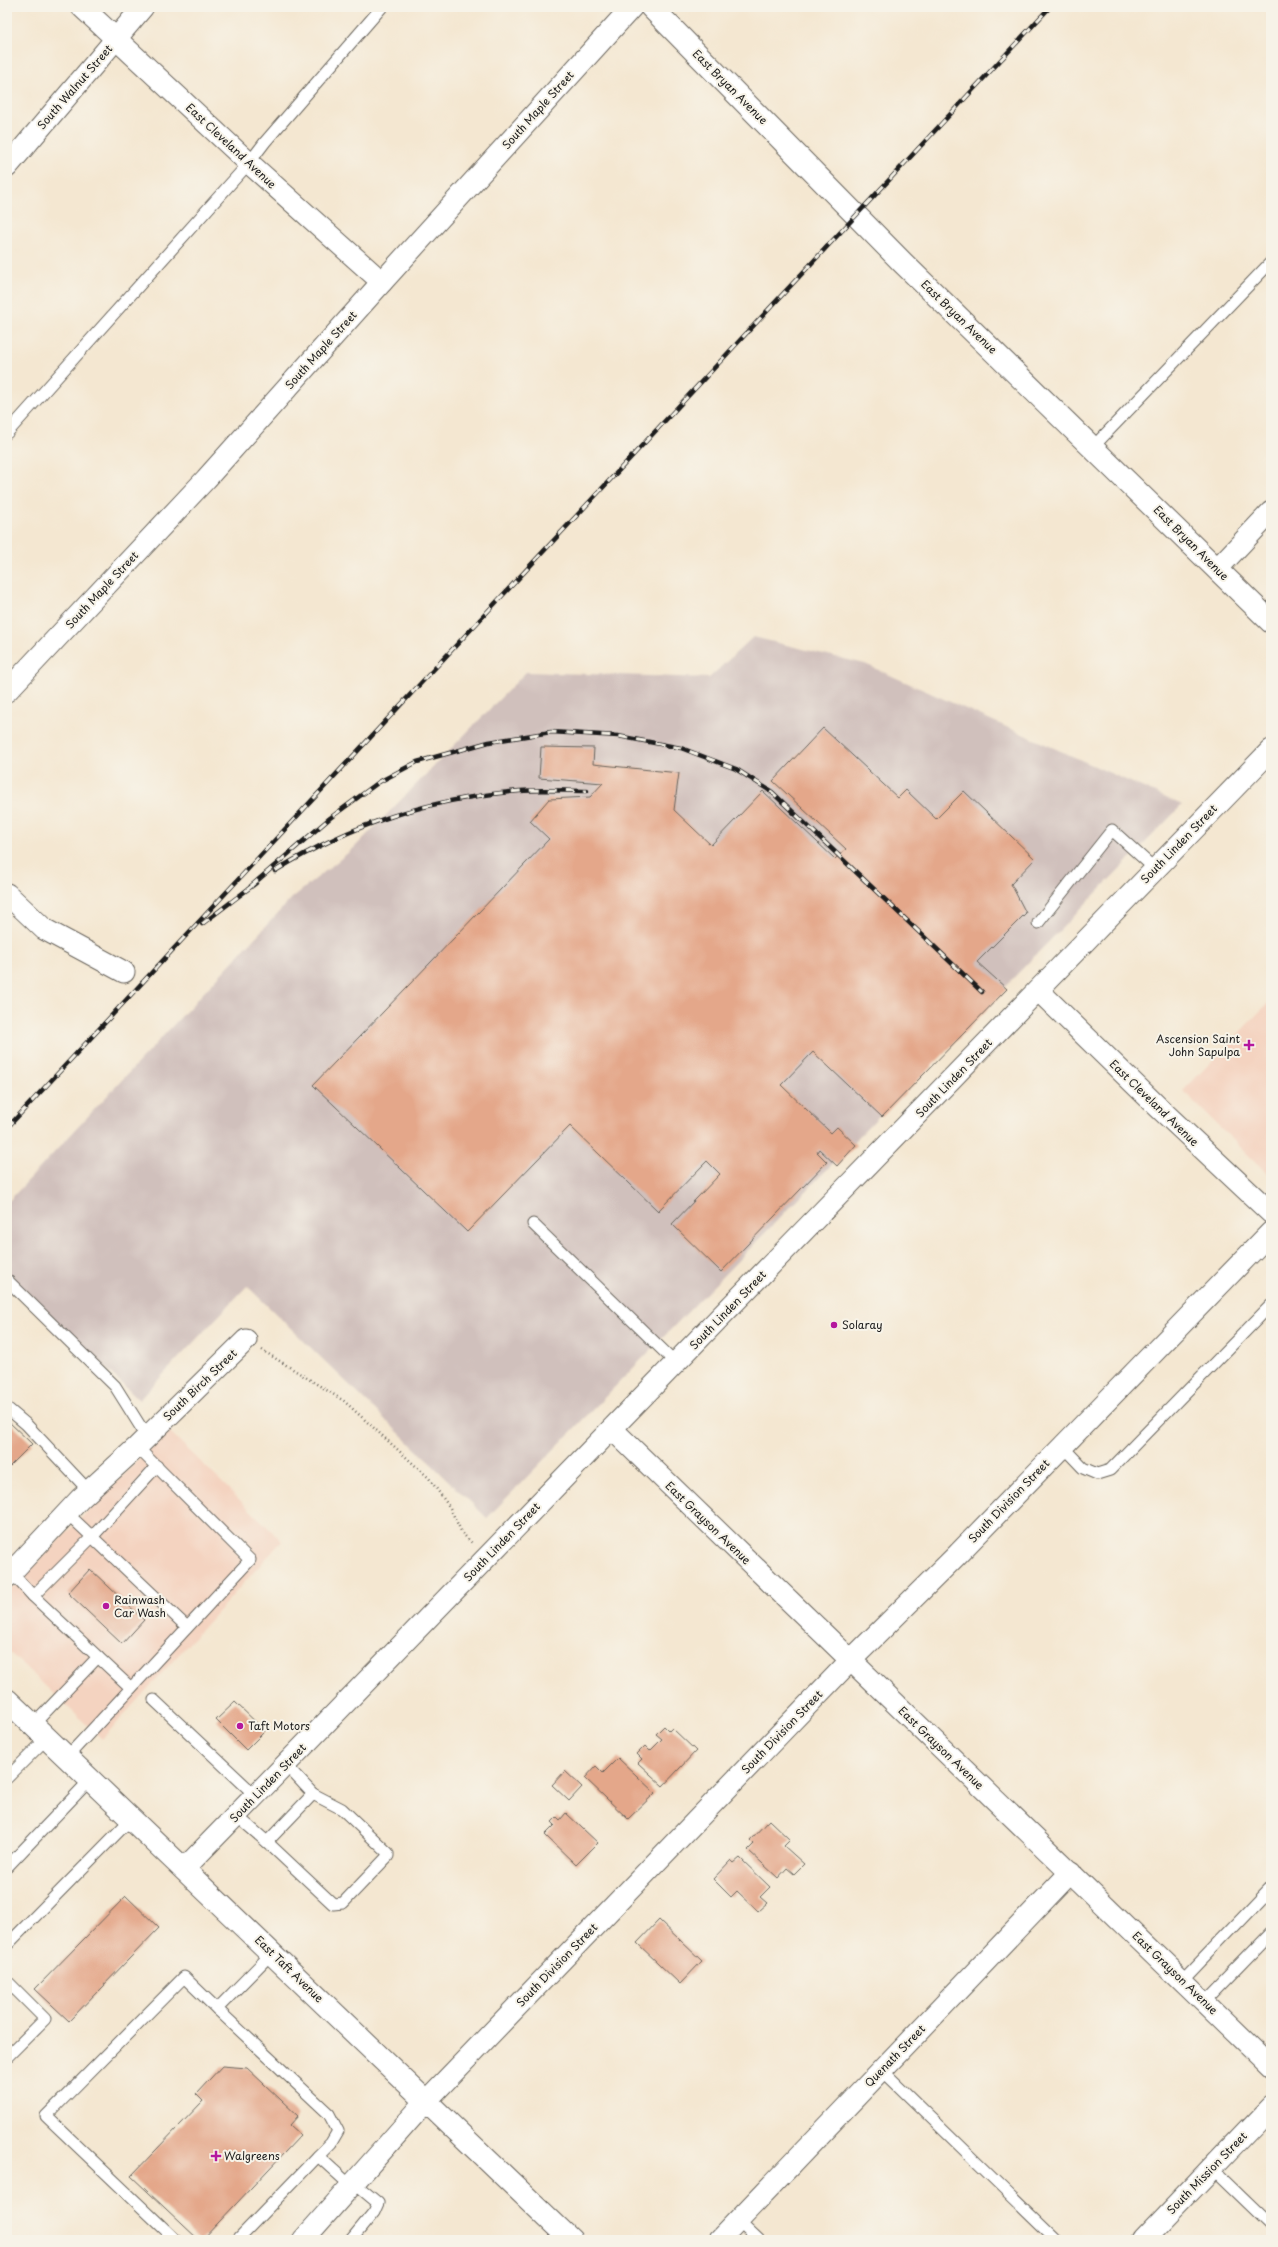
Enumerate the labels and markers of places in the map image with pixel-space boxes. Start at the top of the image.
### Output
place label: Ascension Saint John Sapulpa [1156,1030,1241,1060]
marker: Ascension Saint John Sapulpa [1243,1039,1255,1051]
place label: Solaray [842,1316,883,1333]
marker: Solaray [829,1320,839,1330]
place label: Rainwash Car Wash [114,1591,166,1621]
marker: Rainwash Car Wash [101,1601,111,1611]
place label: Taft Motors [248,1717,310,1734]
marker: Taft Motors [235,1721,245,1731]
place label: Walgreens [224,2147,280,2164]
marker: Walgreens [211,2151,221,2161]

